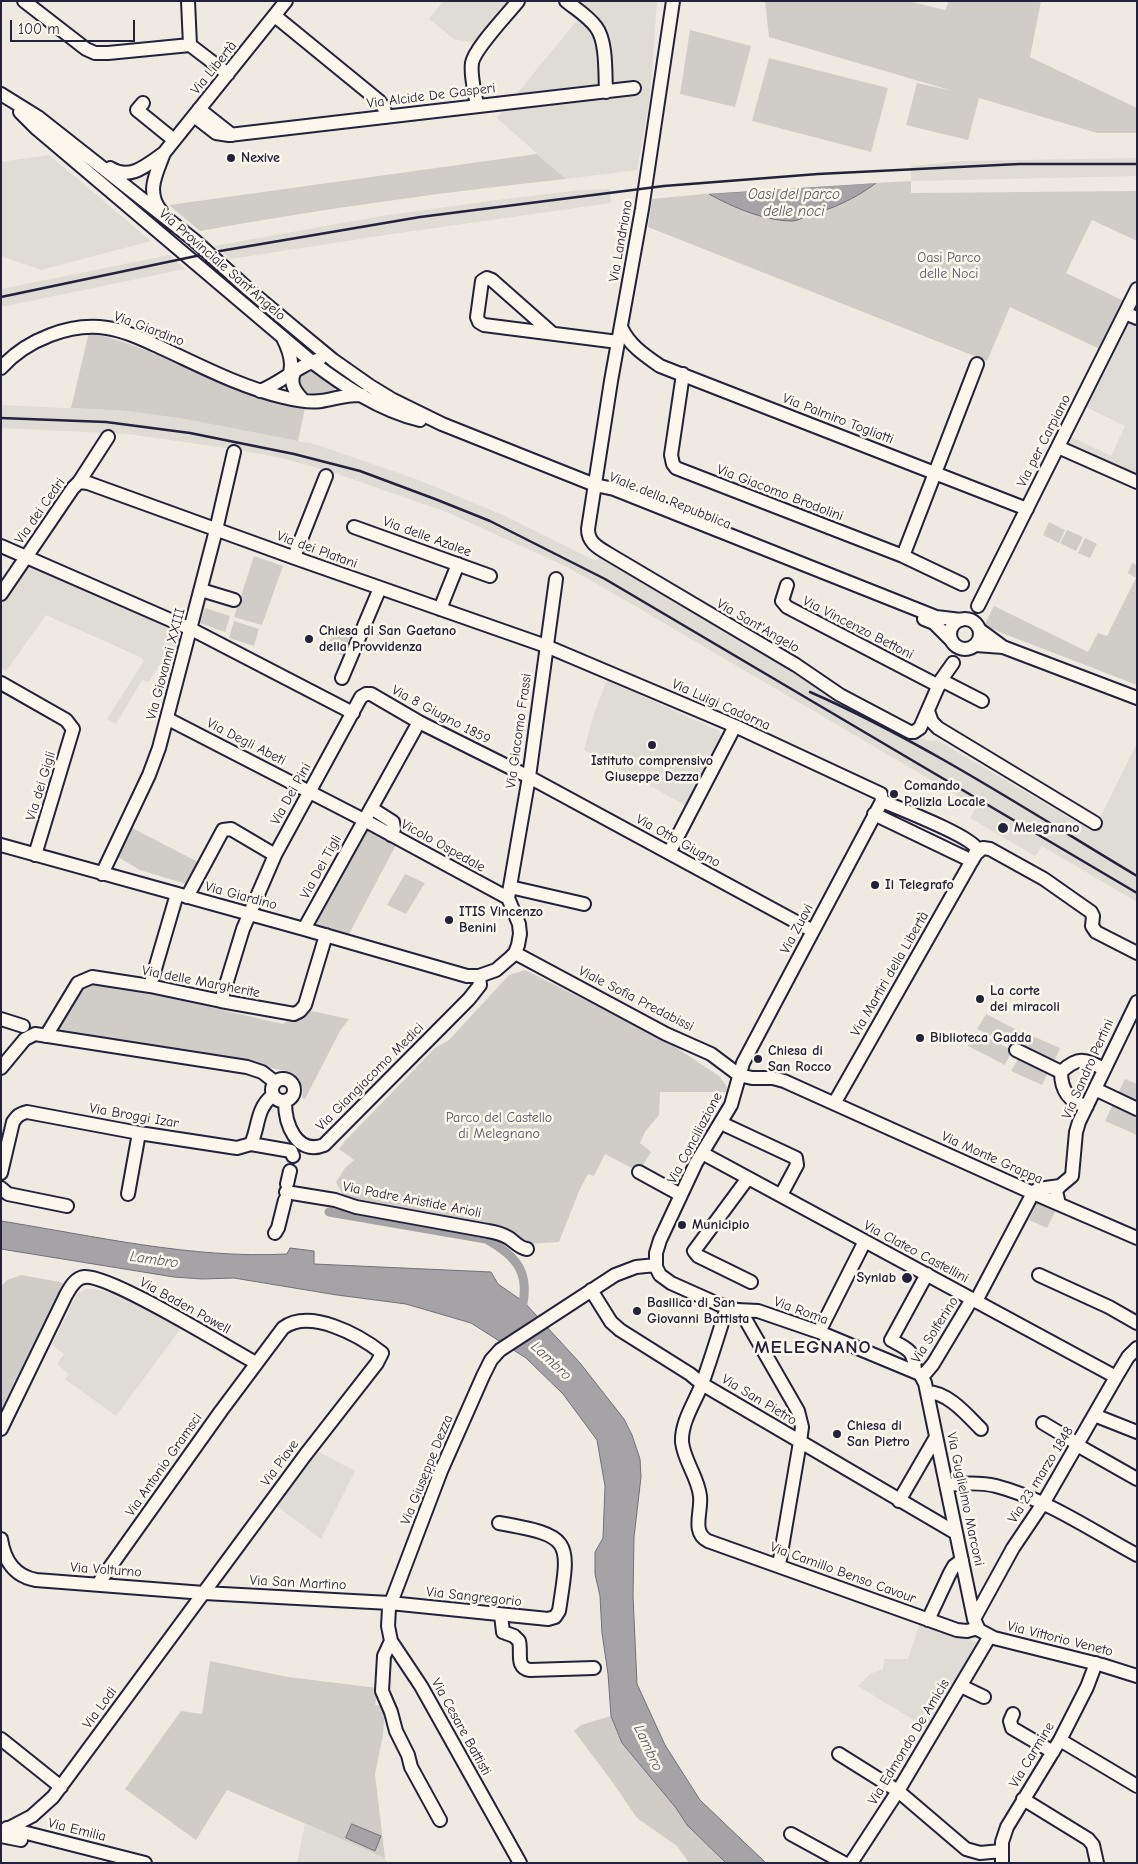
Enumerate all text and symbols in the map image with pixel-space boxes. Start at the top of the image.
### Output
scale bar [12,10,138,42]
text: 100 m [18,20,60,38]
street label: Via Libertà [187,38,241,98]
street label: Via Alcide De Gasperi [366,80,496,112]
place label: Nexive [241,150,280,166]
marker: Nexive [225,152,237,164]
water label: Oasi del parco delle noci [748,186,840,221]
street label: Via Landriano [606,199,636,283]
street label: Via Provinciale Sant'Angelo [155,206,289,324]
park label: Oasi Parco delle Noci [917,250,981,282]
street label: Via Giardino [111,308,187,350]
street label: Via Palmiro Togliatti [780,390,896,448]
street label: Via per Carpiano [1013,392,1075,490]
street label: Via Giacomo Brodolini [714,461,846,525]
street label: Viale della Repubblica [607,469,733,533]
street label: Via dei Cedri [11,475,69,547]
street label: Via delle Azalee [380,513,474,561]
street label: Via dei Platani [274,528,360,572]
street label: Via Vincenzo Bettoni [800,593,916,663]
street label: Via Sant'Angelo [714,596,802,656]
street label: Via Giovanni XXIII [143,606,189,722]
place label: Chiesa di San Gaetano della Provvidenza [319,623,456,656]
marker: Chiesa di San Gaetano della Provvidenza [303,633,315,645]
street label: Via Giacomo Frassi [503,672,535,790]
street label: Via Luigi Cadorna [669,676,773,734]
street label: Via 8 Giugno 1859 [389,682,493,748]
street label: Via Degli Abeti [204,715,288,769]
marker: Istituto comprensivo Giuseppe Dezza [646,739,658,751]
street label: Via dei Gigli [22,749,60,823]
place label: Istituto comprensivo Giuseppe Dezza [591,753,713,786]
street label: Via Dei Pini [267,760,315,828]
place label: Comando Polizia Locale [904,778,985,810]
marker: Comando Polizia Locale [888,788,900,800]
street label: Via Otto Giugno [633,811,723,871]
street label: Vicolo Ospedale [398,816,488,876]
place label: Melegnano [1014,820,1080,836]
marker: Melegnano [996,821,1010,835]
street label: Via Dei Tigli [297,832,345,902]
place label: Il Telegrafo [885,877,954,893]
street label: Via Giardino [203,878,279,914]
marker: Il Telegrafo [869,879,881,891]
street label: Via Zuavi [777,901,817,957]
place label: ITIS Vincenzo Benini [459,904,543,936]
street label: Via Martiri della Libertà [847,909,933,1039]
marker: ITIS Vincenzo Benini [443,914,455,926]
street label: Via delle Margherite [140,962,262,1002]
street label: Viale Sofia Predabissi [576,963,696,1035]
place label: La corte dei miracoli [990,983,1060,1016]
marker: La corte dei miracoli [974,993,986,1005]
street label: Via Sandro Pertini [1058,1016,1118,1122]
street label: Via Giangiacomo Medici [313,1020,427,1134]
place label: Biblioteca Gadda [930,1030,1032,1046]
marker: Biblioteca Gadda [914,1032,926,1044]
place label: Chiesa di San Rocco [768,1043,831,1076]
marker: Chiesa di San Rocco [752,1053,764,1065]
street label: Via Conciliazione [664,1089,726,1187]
street label: Via Broggi Izar [88,1100,180,1132]
park label: Parco del Castello di Melegnano [446,1110,552,1142]
street label: Via Monte Grappa [939,1128,1045,1188]
street label: Via Padre Aristide Arioli [341,1178,483,1222]
place label: Municipio [692,1217,749,1233]
street label: Via Clateo Castellini [861,1217,971,1287]
marker: Municipio [676,1219,688,1231]
water label: Lambro [128,1248,180,1272]
place label: Synlab [857,1270,896,1286]
marker: Synlab [900,1271,914,1285]
street label: Via Baden Powell [137,1274,233,1338]
street label: Via Roma [771,1293,831,1329]
street label: Via Solferino [908,1294,962,1366]
place label: Basilica di San Giovanni Battista [647,1295,749,1328]
marker: Basilica di San Giovanni Battista [631,1305,643,1317]
district label: MELEGNANO [753,1337,873,1359]
water label: Lambro [527,1338,575,1384]
street label: Via San Pietro [718,1371,800,1429]
street label: Via Antonio Gramsci [122,1410,206,1520]
street label: Via Giuseppe Dezza [397,1413,457,1527]
place label: Chiesa di San Pietro [847,1418,910,1450]
street label: Via 23 marzo 1848 [1005,1424,1077,1526]
marker: Chiesa di San Pietro [831,1428,843,1440]
street label: Via Guglielmo Marconi [943,1431,987,1567]
street label: Via Piave [258,1436,302,1490]
street label: Via Camillo Benso Cavour [768,1539,918,1607]
street label: Via Volturno [70,1559,142,1581]
street label: Via San Martino [249,1572,347,1594]
street label: Via Sangregorio [425,1584,523,1610]
street label: Via Vittorio Veneto [1005,1618,1115,1660]
street label: Via Cesare Battisti [427,1676,495,1778]
street label: Via Edmondo De Amicis [865,1676,953,1808]
street label: Via Lodi [79,1684,121,1732]
street label: Via Carmine [1006,1719,1058,1791]
water label: Lambro [629,1722,667,1774]
street label: Via Emilia [46,1815,108,1845]

